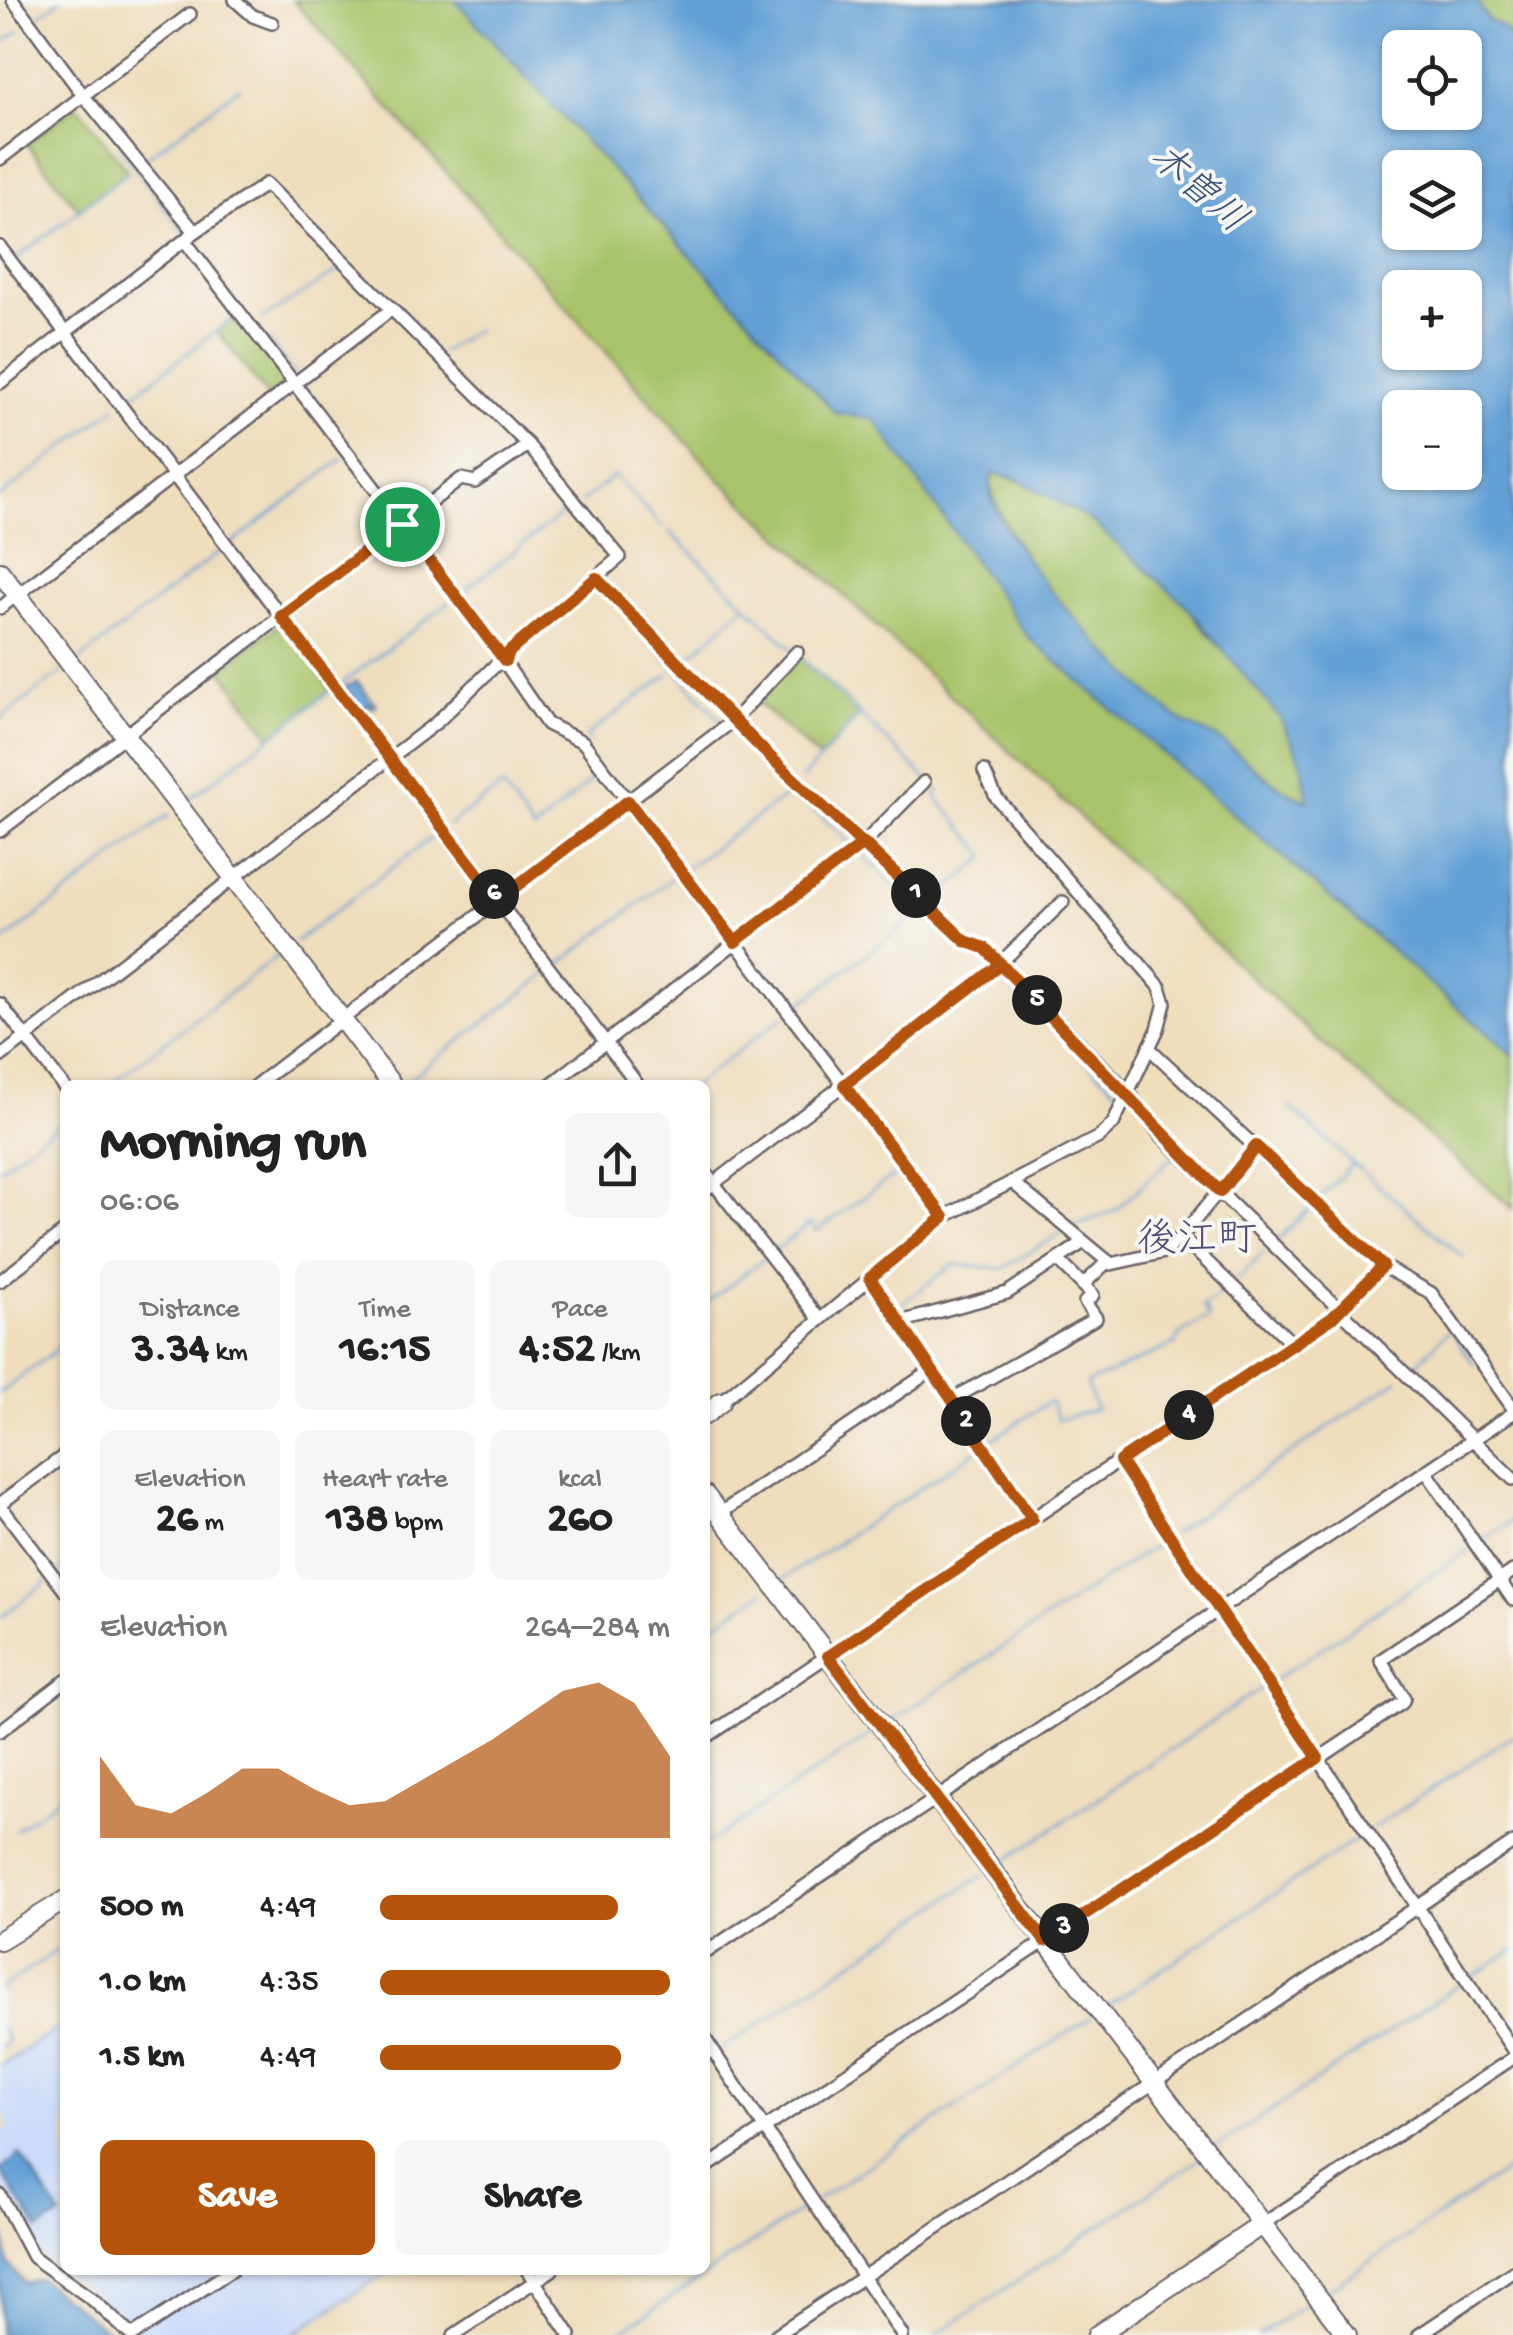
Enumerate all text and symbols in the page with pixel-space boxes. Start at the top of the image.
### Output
map controls [1382,30,1482,490]
button: locate [1382,30,1482,130]
water label: 木曽川 [1139,135,1255,245]
button: layers [1382,150,1482,250]
button: + [1382,270,1482,370]
button: − [1382,390,1482,490]
pin [360,482,445,567]
icon: arrive [375,497,430,552]
pin: 1 [891,868,941,918]
pin: 6 [469,869,519,919]
text: 1 [910,876,922,909]
text: 6 [487,877,501,910]
pin: 5 [1012,975,1062,1025]
text: 5 [1030,983,1044,1016]
button: share [565,1113,670,1218]
text: Morning run [100,1114,366,1178]
text: 06:06 [100,1184,179,1222]
district label: 後江町 [1137,1218,1257,1266]
text: Distance [141,1294,239,1327]
text: Time [359,1294,411,1327]
text: Pace [553,1294,607,1327]
text: 3.34 [132,1327,209,1376]
text: 16:15 [340,1327,430,1376]
text: 4:52 [519,1327,595,1376]
text: km [209,1337,248,1370]
text: /km [595,1337,641,1370]
pin: 4 [1164,1390,1214,1440]
pin: 2 [941,1396,991,1446]
text: 4 [1182,1398,1196,1431]
text: 2 [959,1404,973,1437]
text: Elevation [134,1464,246,1497]
text: Heart rate [322,1464,448,1497]
text: kcal [558,1464,602,1497]
text: 26 [156,1497,198,1546]
text: 138 [327,1497,388,1546]
text: 260 [547,1497,613,1546]
text: m [198,1507,224,1540]
text: bpm [388,1507,443,1540]
text: Elevation [100,1610,227,1648]
text: 264–284 m [525,1610,670,1648]
text: 500 m [100,1889,183,1927]
text: 4:49 [260,1889,316,1927]
pin: 3 [1039,1903,1089,1953]
text: 3 [1057,1911,1071,1944]
text: 1.0 km [100,1964,186,2002]
text: 4:35 [260,1964,319,2002]
text: 1.5 km [100,2039,184,2077]
text: 4:49 [260,2039,316,2077]
button: Save [100,2140,375,2255]
button: Share [395,2140,670,2255]

